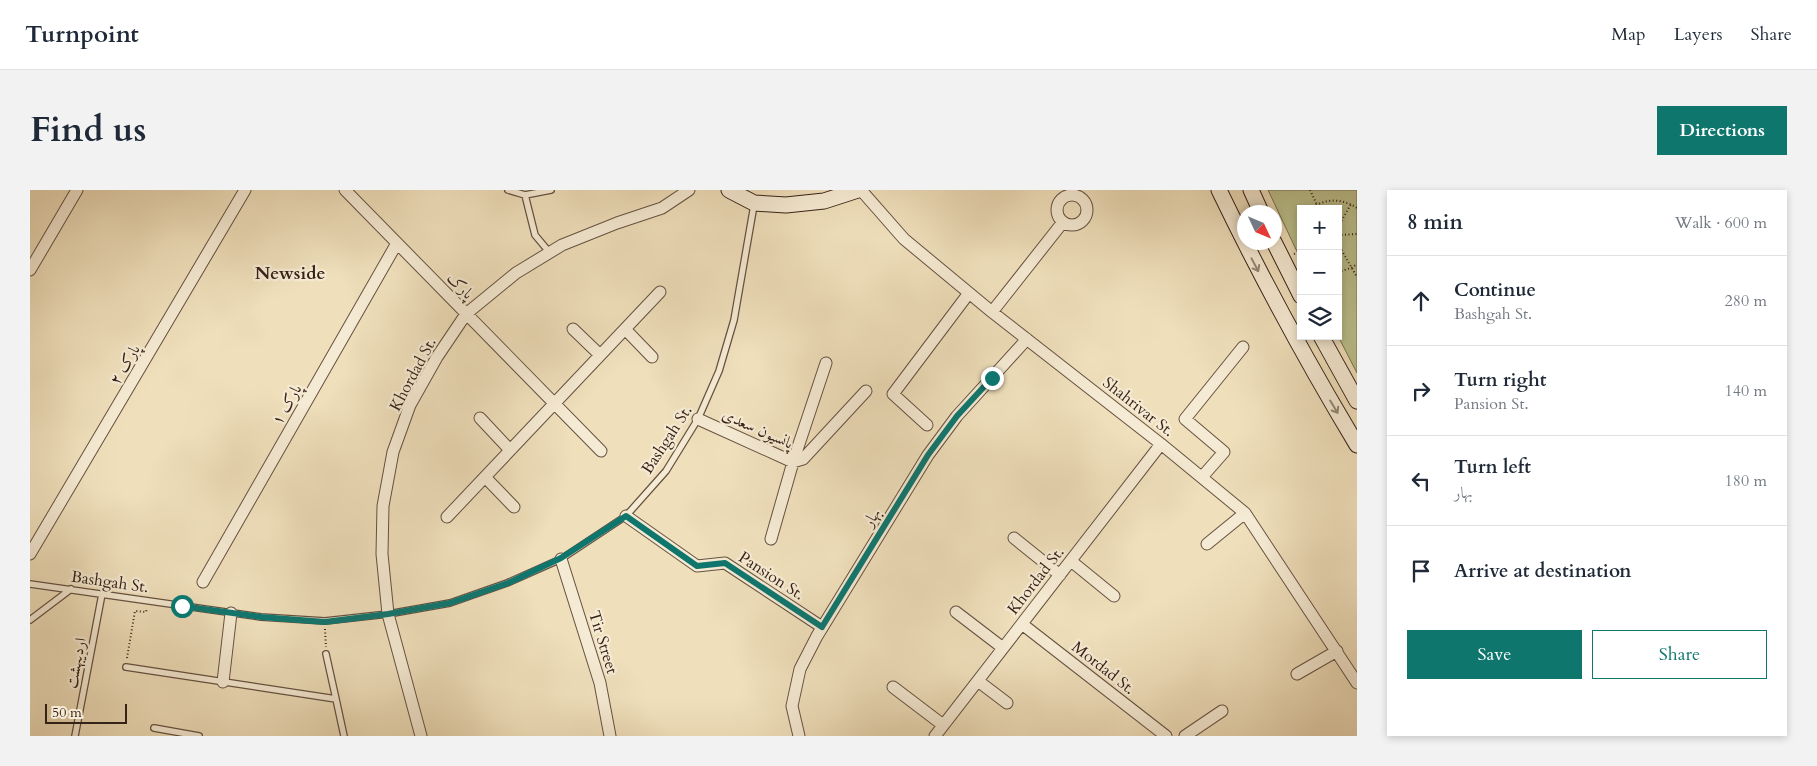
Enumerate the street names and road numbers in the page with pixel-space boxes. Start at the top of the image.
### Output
street label: پارک [442,267,479,305]
street label: Khordad St. [384,334,442,415]
street label: پارک ۲ [104,339,146,389]
street label: Shahrivar St. [1098,372,1179,442]
street label: پارک ۱ [266,379,308,429]
street label: Bashgah St. [636,401,697,478]
street label: پانسیون سعدی [719,403,797,455]
street label: بهار [857,504,886,533]
street label: Khordad St. [1002,542,1069,619]
street label: Pansion St. [734,546,809,605]
street label: Bashgah St. [70,566,150,598]
street label: Tir Street [583,608,623,677]
street label: اردیبهشت [60,636,92,690]
street label: Mordad St. [1067,636,1140,700]

